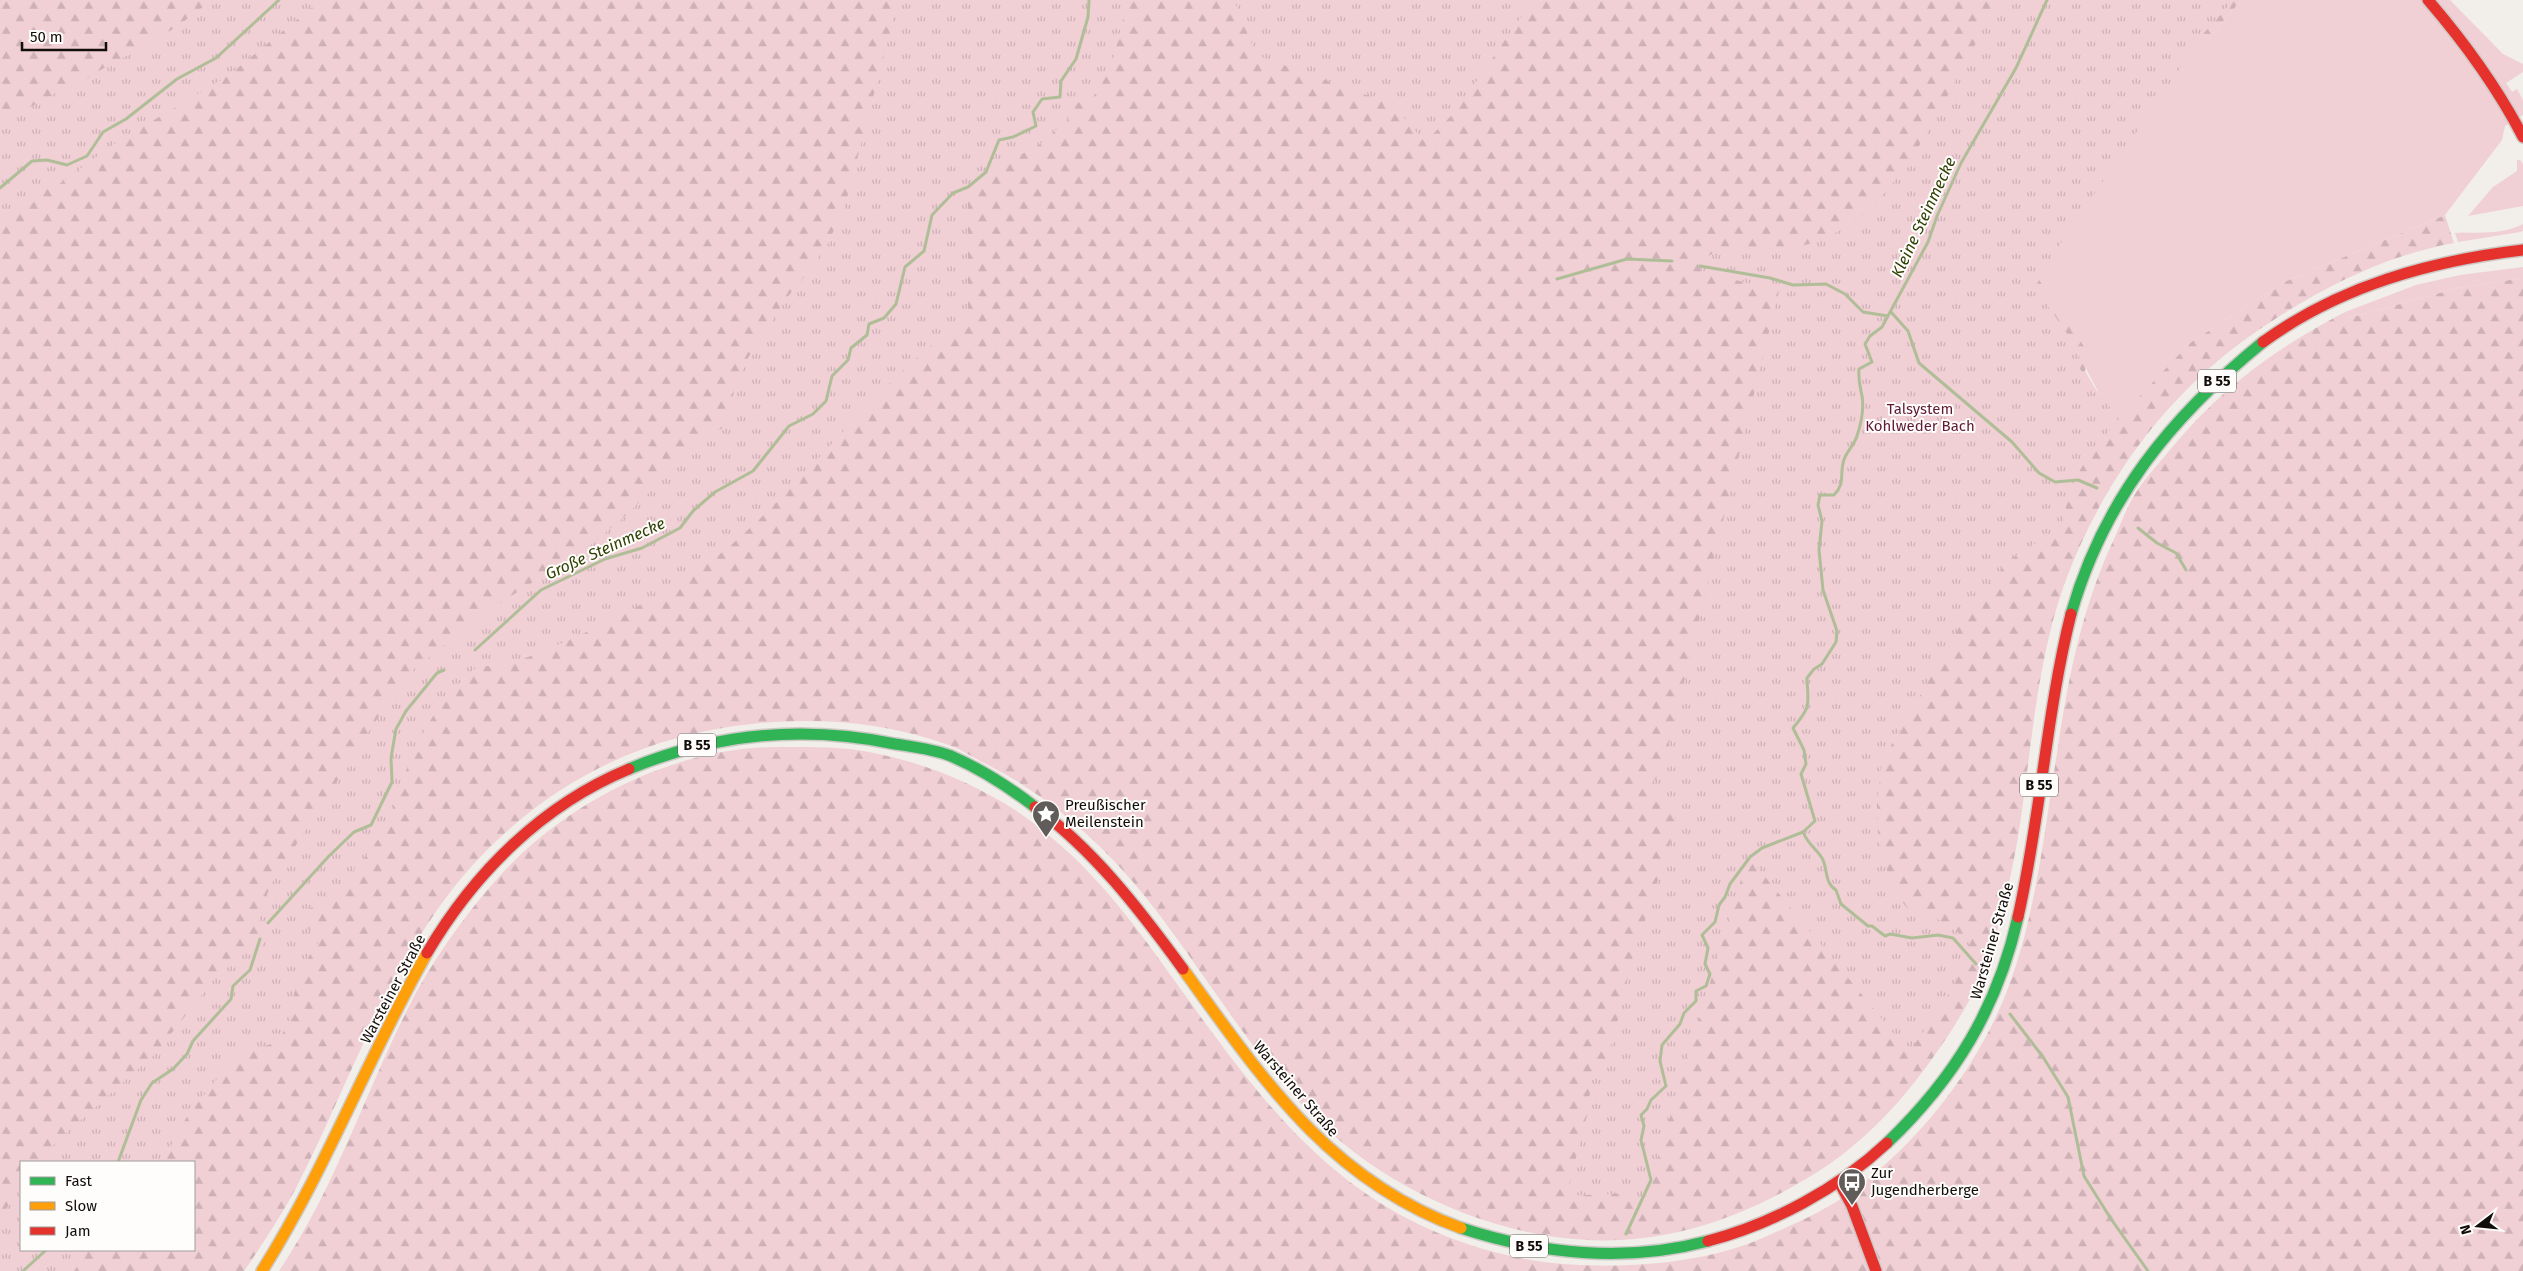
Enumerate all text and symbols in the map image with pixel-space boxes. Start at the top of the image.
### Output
scale bar [22,20,106,52]
text: 50 m [30,28,63,46]
water label: Kleine Steinmecke [1887,154,1960,280]
road number: B 55 [2198,370,2236,392]
park label: Talsystem Kohlweder Bach [1865,400,1975,435]
water label: Große Steinmecke [542,514,668,583]
road number: B 55 [678,734,716,756]
road number: B 55 [2020,774,2058,796]
place label: Preußischer Meilenstein [1065,796,1146,831]
place icon: Preußischer Meilenstein [1031,799,1061,838]
street label: Warsteiner Straße [1967,880,2017,1002]
street label: Warsteiner Straße [357,931,429,1047]
street label: Warsteiner Straße [1249,1037,1343,1141]
legend [20,1161,195,1251]
place label: Zur Jugendherberge [1871,1164,1979,1199]
bus stop icon: Zur Jugendherberge [1837,1167,1867,1206]
text: Fast [65,1172,92,1190]
text: Slow [65,1197,97,1215]
north arrow [2453,1201,2503,1251]
text: Jam [65,1222,91,1240]
text: N [2457,1223,2475,1236]
road number: B 55 [1510,1234,1548,1258]

